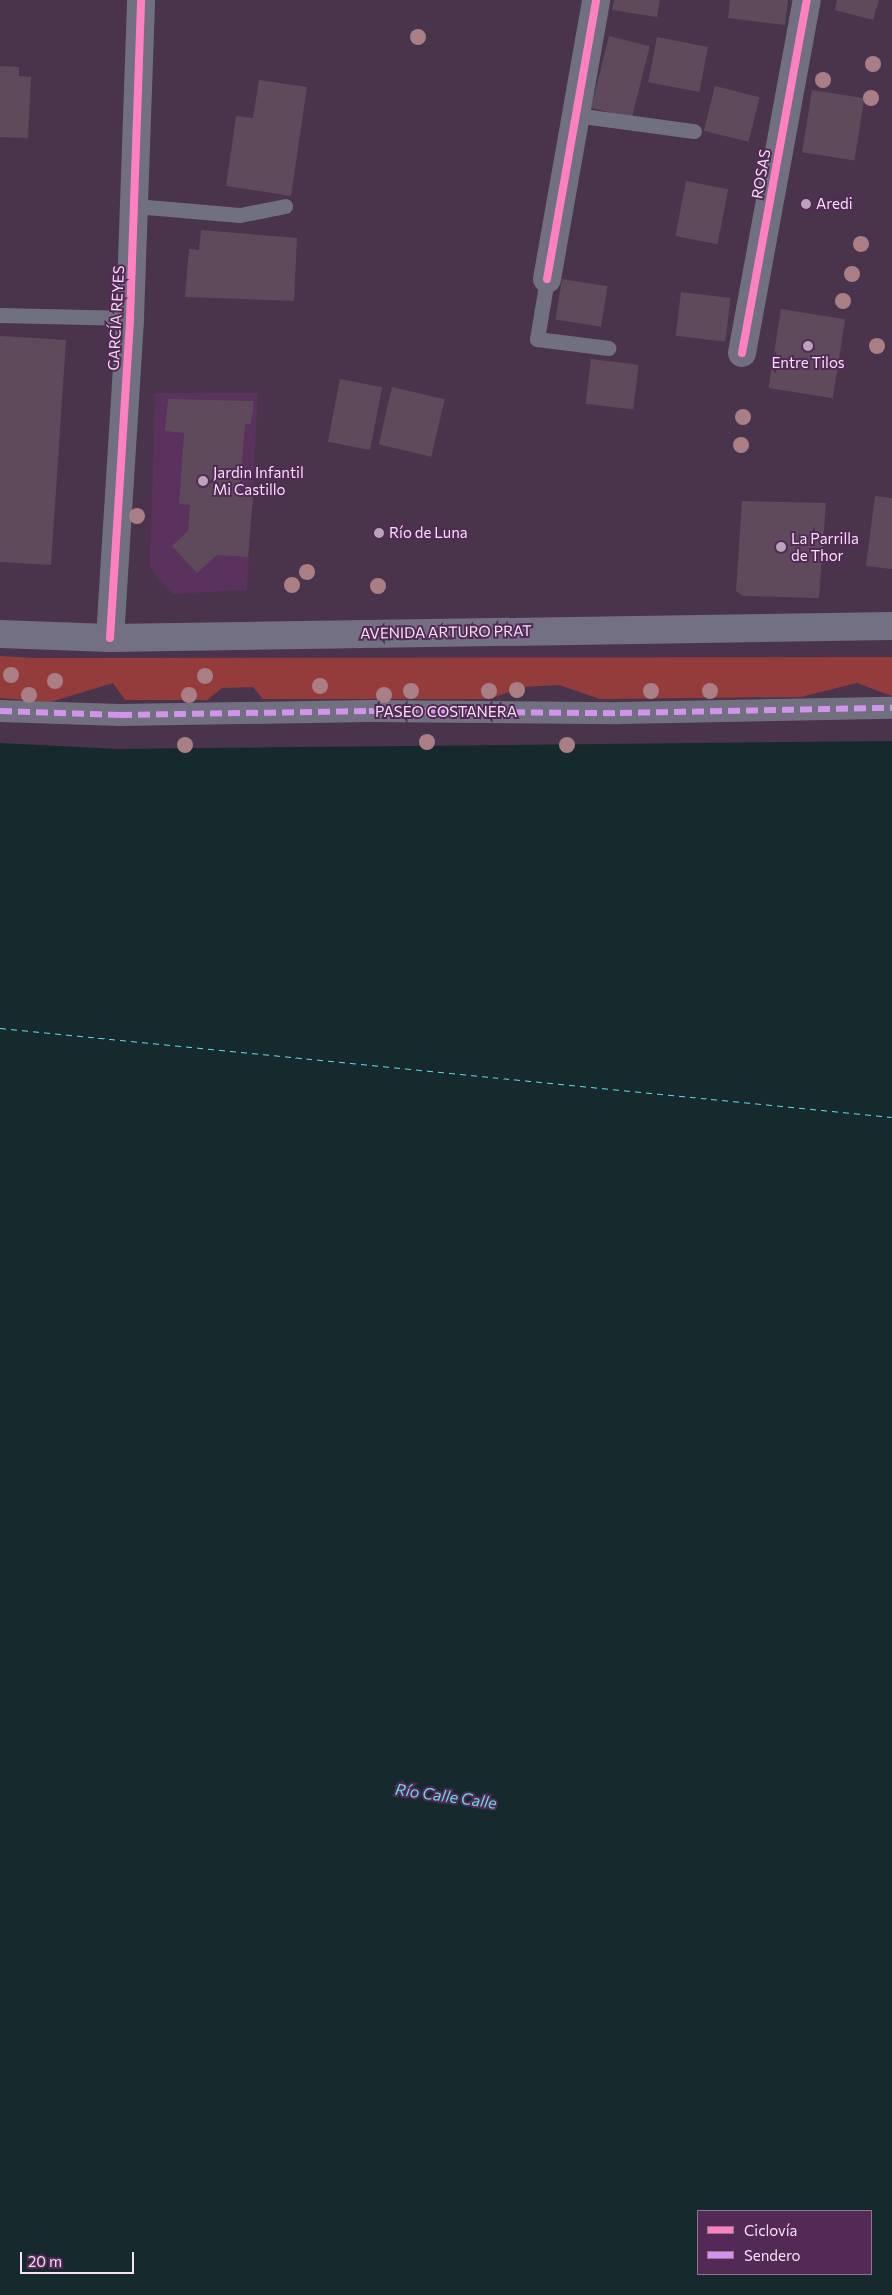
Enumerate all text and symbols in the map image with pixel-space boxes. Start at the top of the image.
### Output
street label: ROSAS [748,148,774,200]
place label: Aredi [816,195,853,213]
marker: Aredi [800,198,812,210]
street label: GARCÍA REYES [104,265,128,371]
marker: Entre Tilos [802,340,814,352]
place label: Entre Tilos [771,354,845,372]
place label: Jardin Infantil Mi Castillo [213,463,304,498]
marker: Jardin Infantil Mi Castillo [197,475,209,487]
place label: Río de Luna [389,524,468,542]
marker: Río de Luna [373,527,385,539]
place label: La Parrilla de Thor [791,529,859,564]
marker: La Parrilla de Thor [775,541,787,553]
street label: AVENIDA ARTURO PRAT [360,622,532,642]
street label: PASEO COSTANERA [375,703,517,721]
water label: Río Calle Calle [394,1779,498,1813]
legend [697,2210,872,2275]
text: Ciclovía [744,2221,797,2239]
scale bar [22,2242,136,2274]
text: Sendero [744,2246,801,2264]
text: 20 m [28,2252,62,2270]

